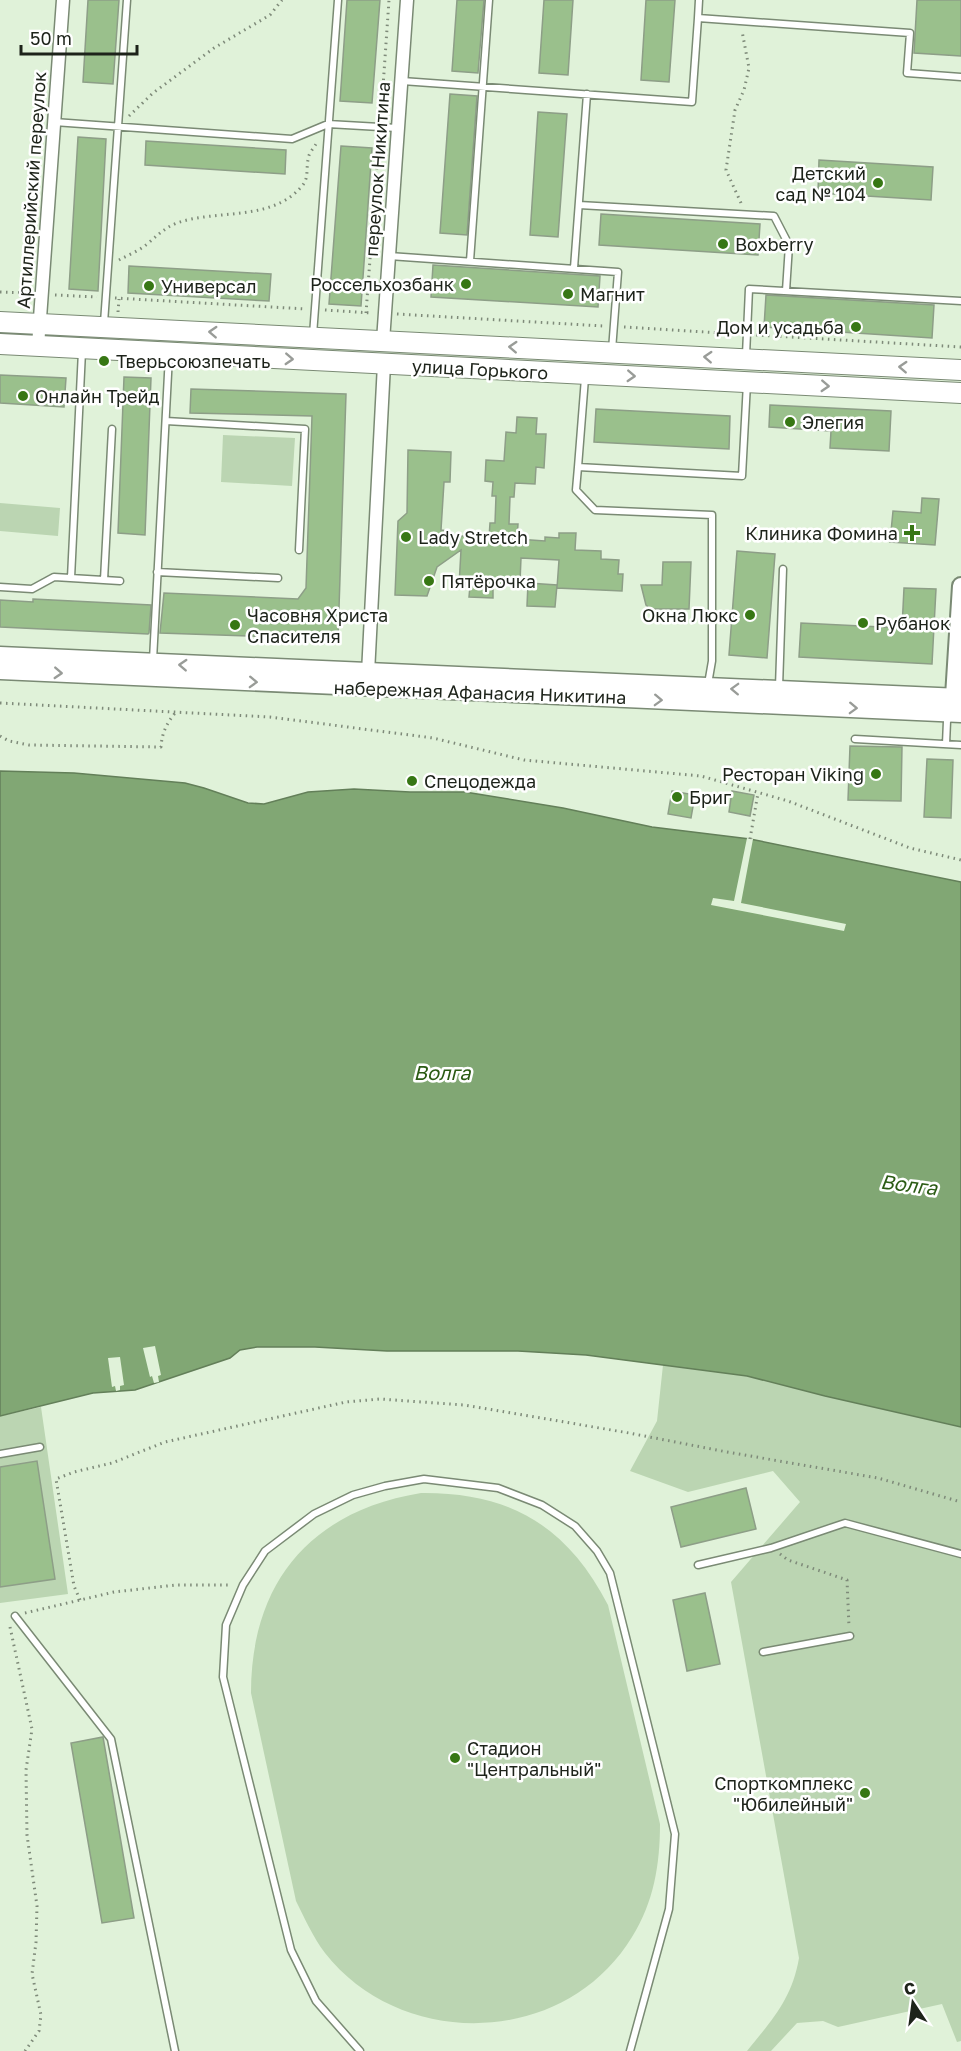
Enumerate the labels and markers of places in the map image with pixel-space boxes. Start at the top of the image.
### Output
place label: Детский сад № 104 [776,162,866,205]
marker: Детский сад № 104 [871,176,885,190]
place label: Boxberry [735,233,814,255]
marker: Boxberry [716,237,730,251]
place label: Россельхозбанк [310,273,454,295]
place label: Универсал [161,275,257,297]
marker: Россельхозбанк [459,277,473,291]
marker: Универсал [142,279,156,293]
place label: Магнит [580,283,645,305]
marker: Магнит [561,287,575,301]
place label: Дом и усадьба [716,316,844,338]
marker: Дом и усадьба [849,320,863,334]
place label: Тверьсоюзпечать [116,350,270,372]
marker: Тверьсоюзпечать [97,354,111,368]
place label: Онлайн Трейд [35,385,159,407]
marker: Онлайн Трейд [16,389,30,403]
place label: Элегия [802,411,864,433]
marker: Элегия [783,415,797,429]
place label: Клиника Фомина [745,522,898,544]
marker: Клиника Фомина [903,524,921,542]
place label: Lady Stretch [418,526,528,548]
marker: Lady Stretch [399,530,413,544]
place label: Пятёрочка [441,570,536,592]
marker: Пятёрочка [422,574,436,588]
place label: Часовня Христа Спасителя [247,604,388,647]
place label: Окна Люкс [642,604,738,626]
marker: Окна Люкс [743,608,757,622]
place label: Рубанок [875,612,950,634]
marker: Рубанок [856,616,870,630]
marker: Часовня Христа Спасителя [228,618,242,632]
place label: Ресторан Viking [722,763,864,785]
marker: Ресторан Viking [869,767,883,781]
place label: Спецодежда [424,770,536,792]
marker: Спецодежда [405,774,419,788]
place label: Бриг [689,786,731,808]
marker: Бриг [670,790,684,804]
place label: Стадион "Центральный" [467,1737,601,1780]
marker: Стадион "Центральный" [448,1751,462,1765]
place label: Спорткомплекс "Юбилейный" [714,1772,853,1815]
marker: Спорткомплекс "Юбилейный" [858,1786,872,1800]

